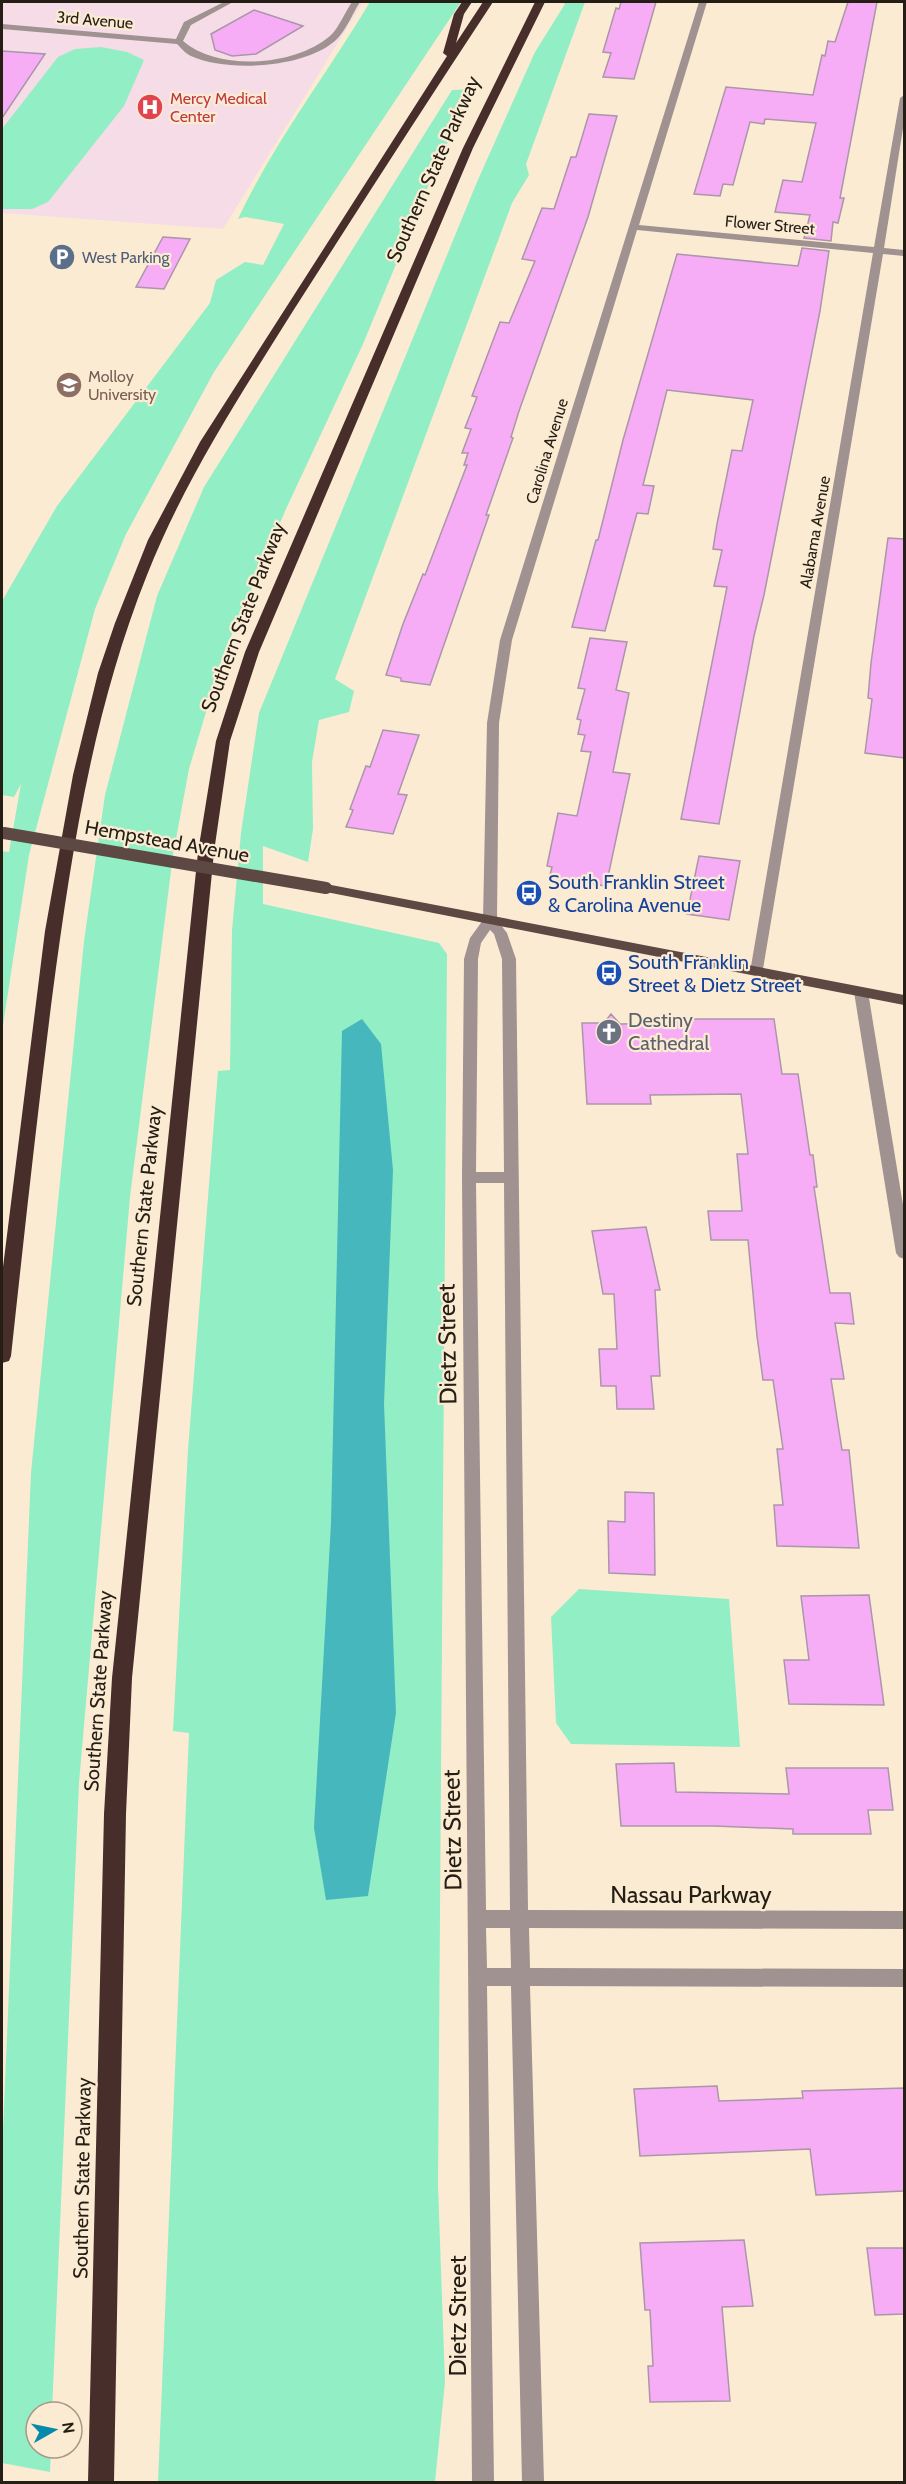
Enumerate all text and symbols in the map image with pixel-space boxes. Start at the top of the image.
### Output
street label: 3rd Avenue [56,7,134,33]
street label: Southern State Parkway [381,72,485,266]
place label: Mercy Medical Center [170,89,267,126]
hospital icon: Mercy Medical Center [135,92,165,122]
street label: Flower Street [724,212,816,238]
parking icon: West Parking [47,242,77,272]
place label: West Parking [82,248,170,267]
place label: Molloy University [88,367,156,404]
school or university icon: Molloy University [54,370,84,400]
street label: Carolina Avenue [522,396,572,506]
street label: Alabama Avenue [796,474,834,590]
street label: Southern State Parkway [196,519,290,715]
street label: Hempstead Avenue [83,815,251,867]
place label: South Franklin Street & Carolina Avenue [548,870,725,917]
bus stop icon: South Franklin Street & Carolina Avenue [514,878,544,908]
place label: South Franklin Street & Dietz Street [628,950,802,997]
bus stop icon: South Franklin Street & Dietz Street [594,958,624,988]
place label: Destiny Cathedral [628,1008,709,1055]
church icon: Destiny Cathedral [594,1017,624,1047]
street label: Southern State Parkway [122,1104,166,1308]
street label: Dietz Street [431,1283,463,1405]
street label: Southern State Parkway [79,1590,117,1792]
street label: Dietz Street [436,1769,468,1891]
street label: Nassau Parkway [610,1880,772,1909]
street label: Southern State Parkway [68,2077,96,2279]
street label: Dietz Street [443,2255,472,2377]
north arrow [24,2400,84,2460]
text: N [58,2421,79,2435]

